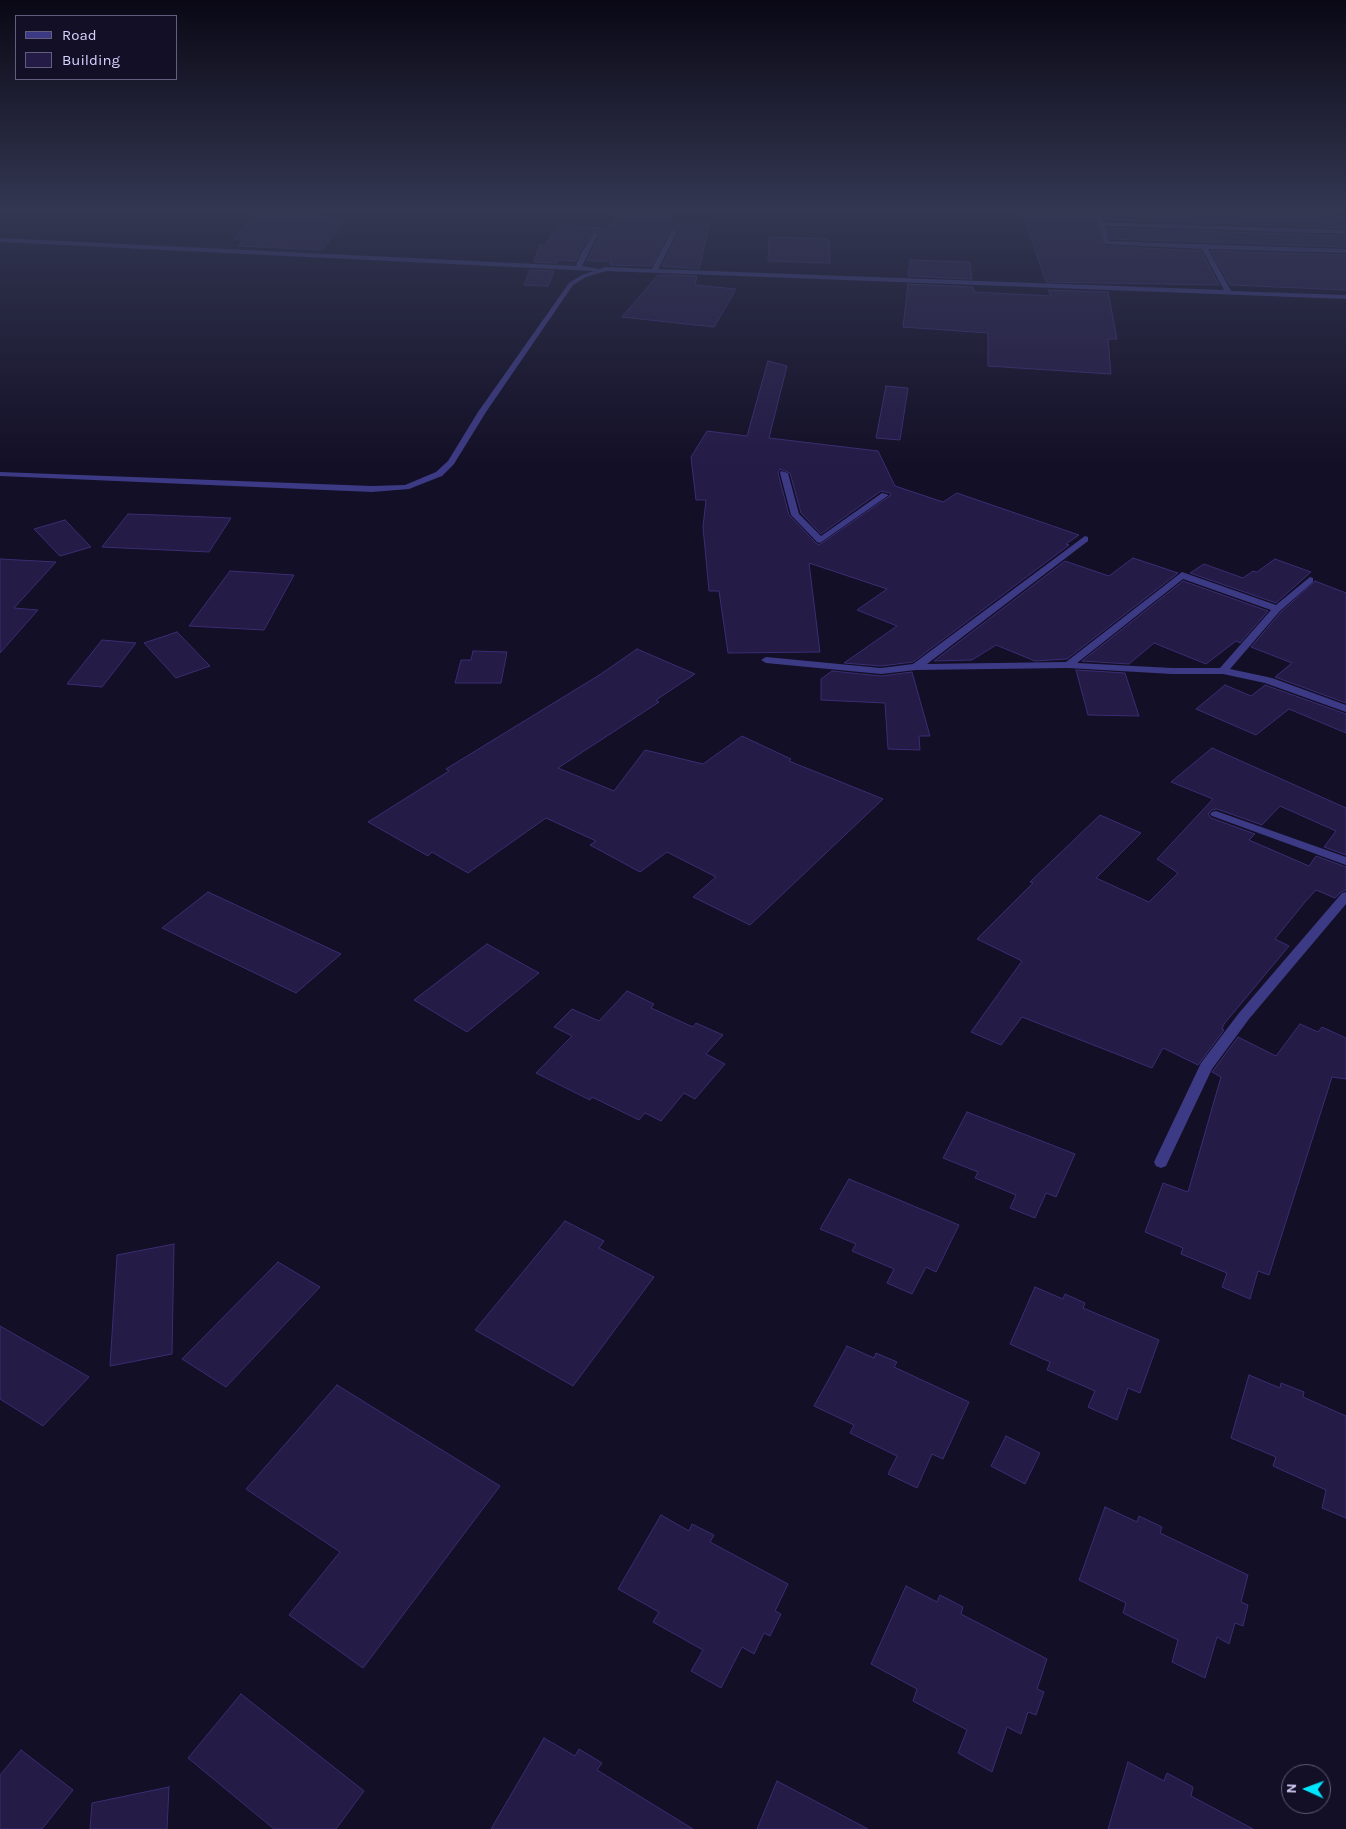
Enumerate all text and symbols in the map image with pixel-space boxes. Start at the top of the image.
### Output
legend [15,15,178,80]
text: Road [62,26,97,44]
text: Building [62,51,120,69]
north arrow [1281,1764,1331,1814]
text: N [1283,1783,1300,1794]

